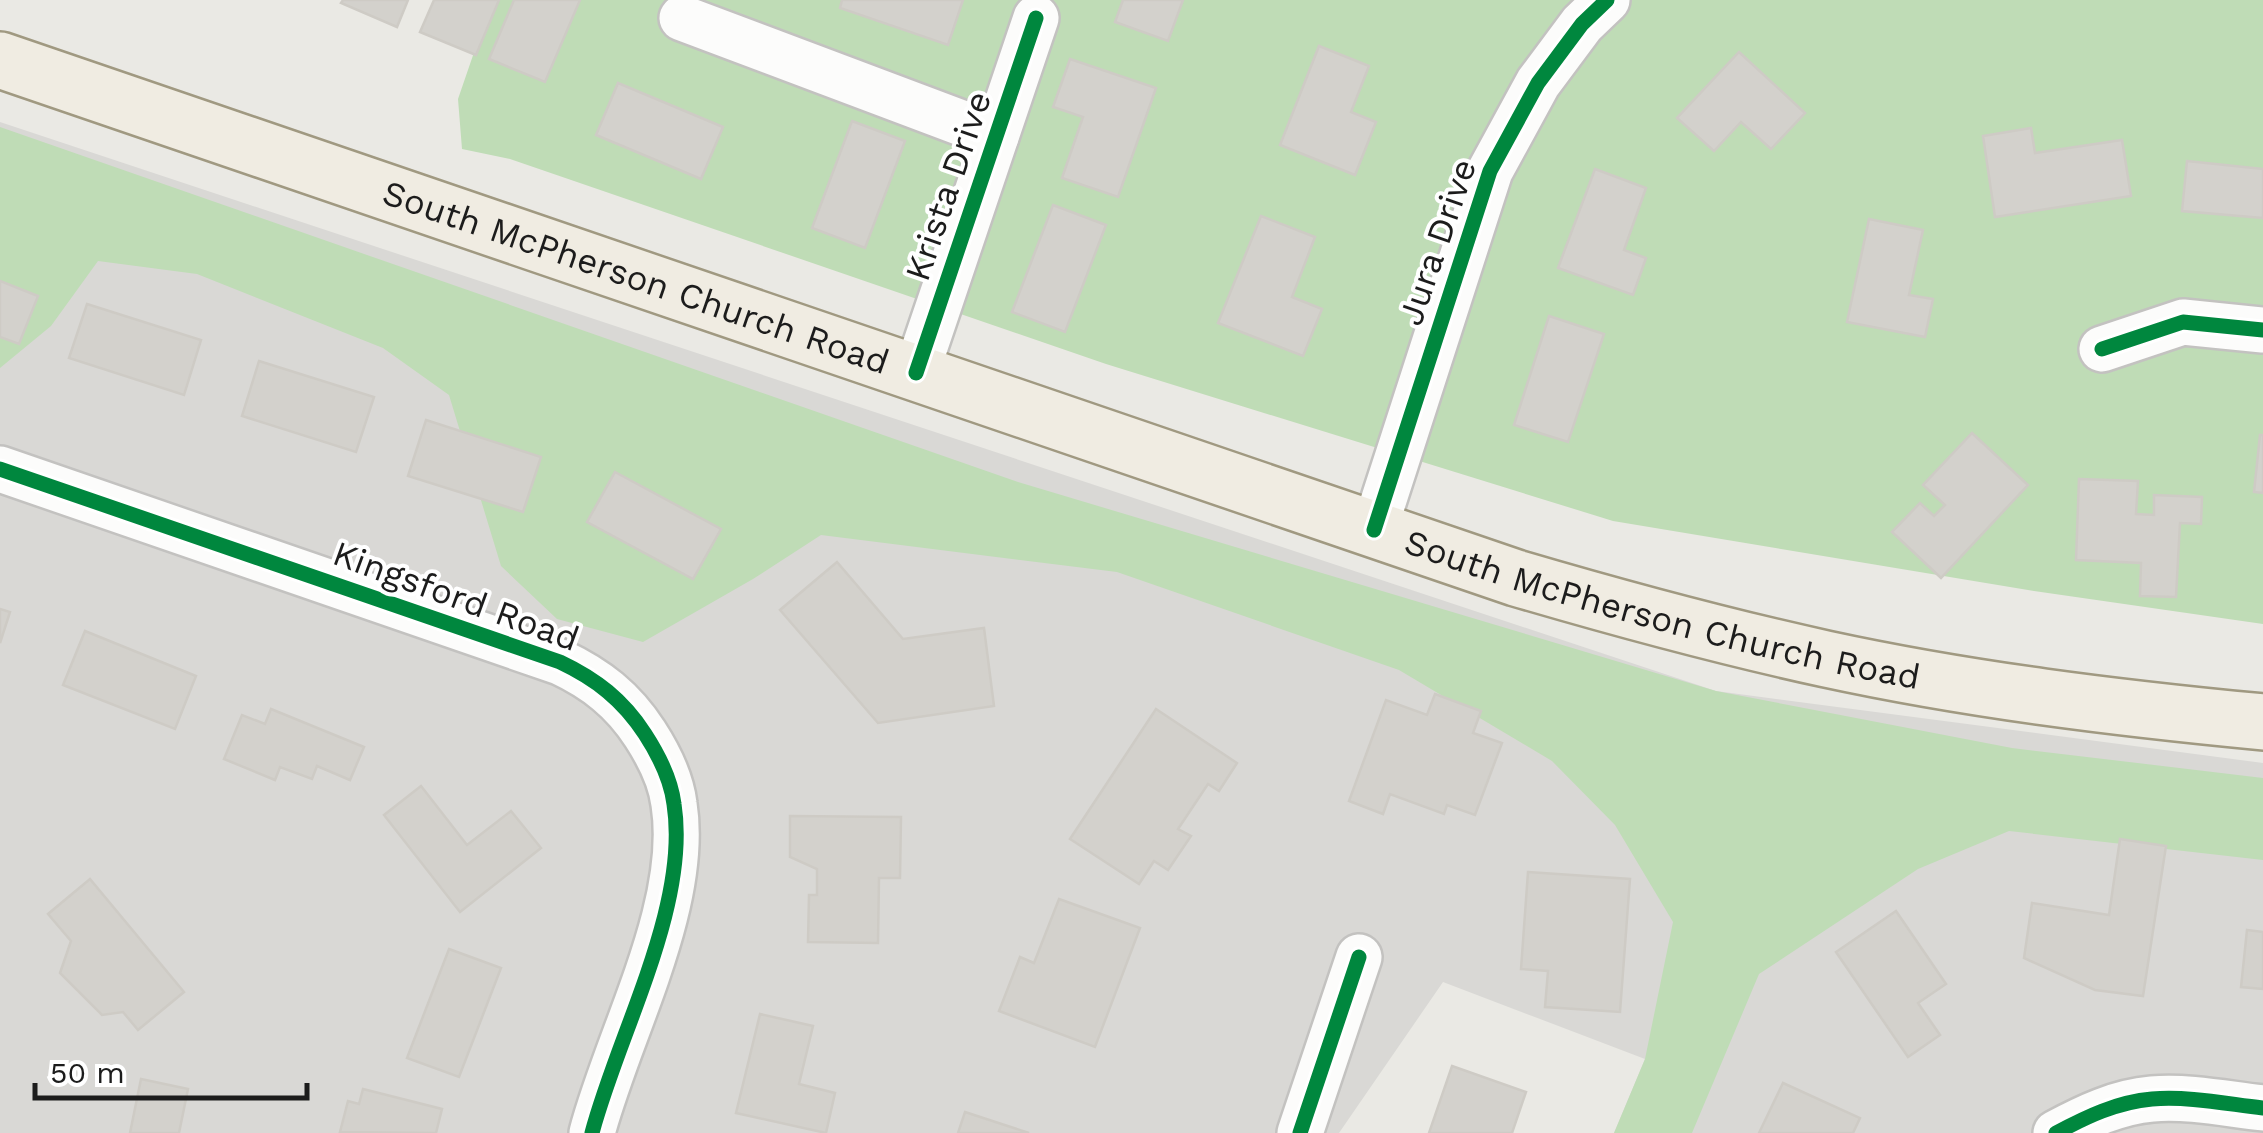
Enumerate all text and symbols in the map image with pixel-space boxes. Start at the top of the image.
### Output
street label: Krista Drive [896,86,1000,286]
street label: Jura Drive [1389,153,1485,331]
street label: South McPherson Church Road [377,171,894,383]
street label: South McPherson Church Road [1399,521,1923,698]
street label: Kingsford Road [327,532,585,660]
scale bar [35,1038,308,1100]
text: 50 m [50,1055,125,1090]

